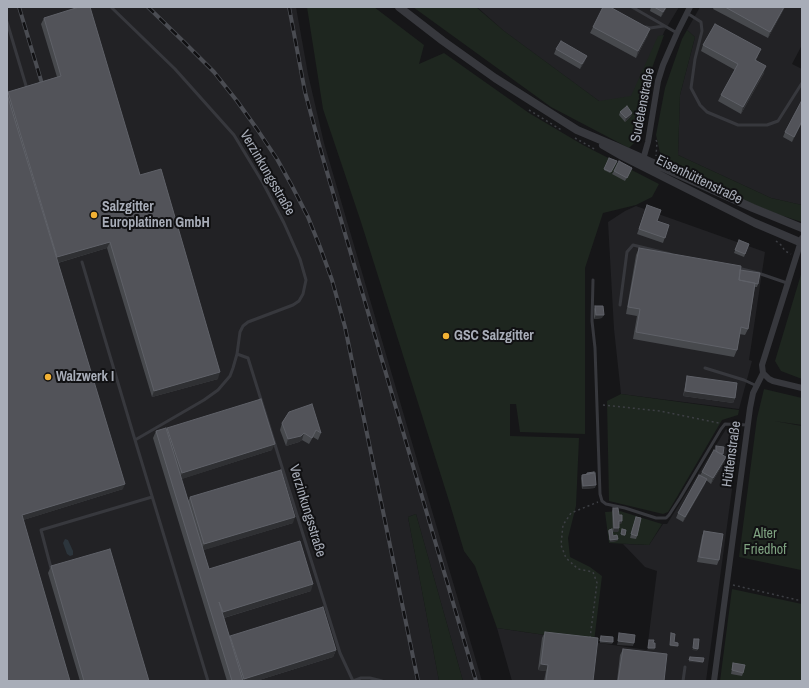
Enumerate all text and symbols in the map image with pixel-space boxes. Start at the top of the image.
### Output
street label: Sudetenstraße [628,66,658,144]
street label: Verzinkungsstraße [236,127,298,219]
street label: Eisenhüttenstraße [653,152,745,208]
place label: Salzgitter Europlatinen GmbH [102,199,210,232]
marker: Salzgitter Europlatinen GmbH [89,210,99,220]
place label: GSC Salzgitter [454,328,534,344]
marker: GSC Salzgitter [441,331,451,341]
place label: Walzwerk I [56,369,114,385]
marker: Walzwerk I [43,372,53,382]
street label: Hüttenstraße [719,420,745,488]
street label: Verzinkungsstraße [285,463,329,559]
park label: Alter Friedhof [744,526,786,558]

